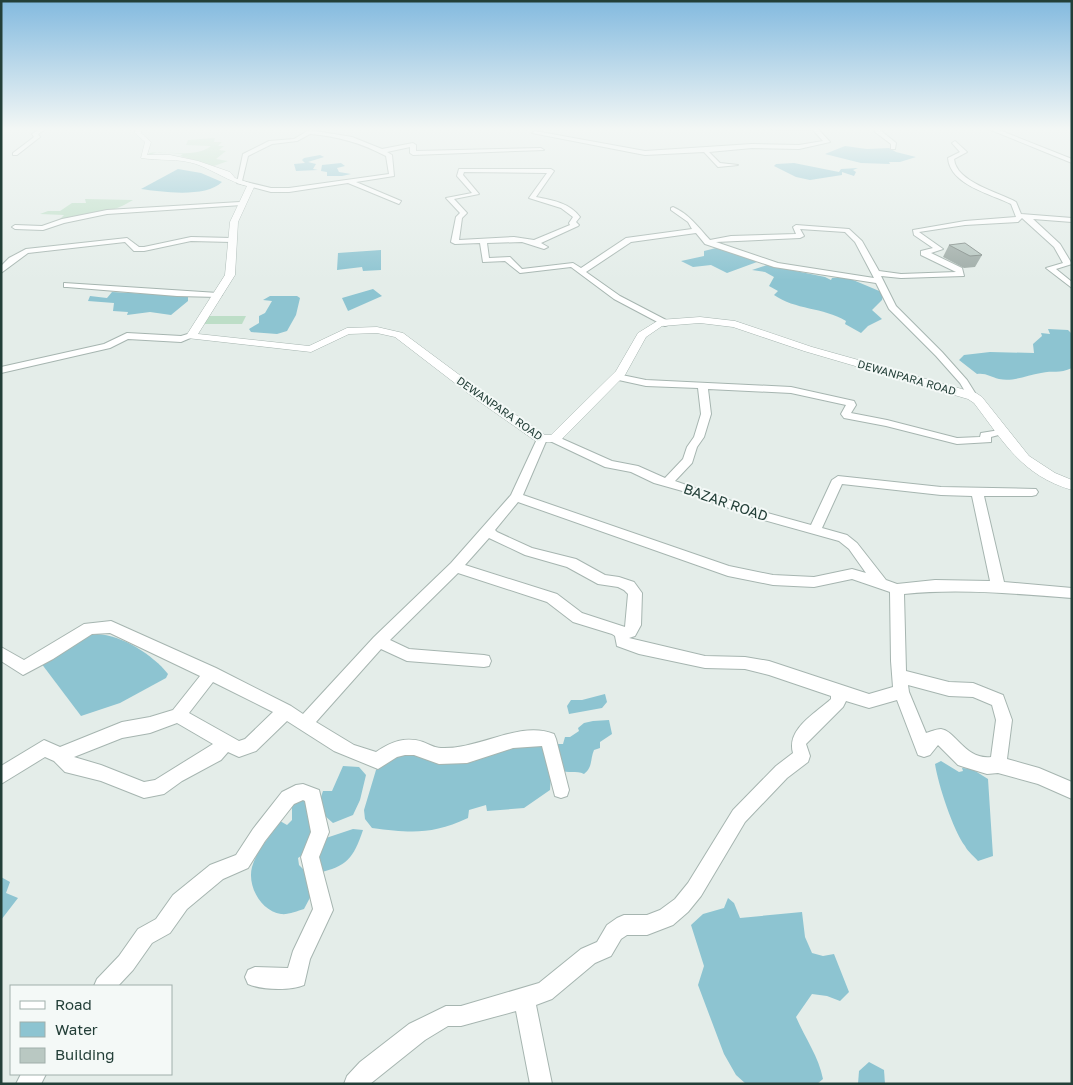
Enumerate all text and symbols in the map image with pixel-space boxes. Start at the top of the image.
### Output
street label: DEWANPARA ROAD [856,357,958,397]
street label: DEWANPARA ROAD [455,373,546,443]
street label: BAZAR ROAD [682,480,770,524]
legend [10,985,172,1075]
text: Road [55,995,92,1013]
text: Water [55,1020,98,1038]
text: Building [55,1045,115,1063]

